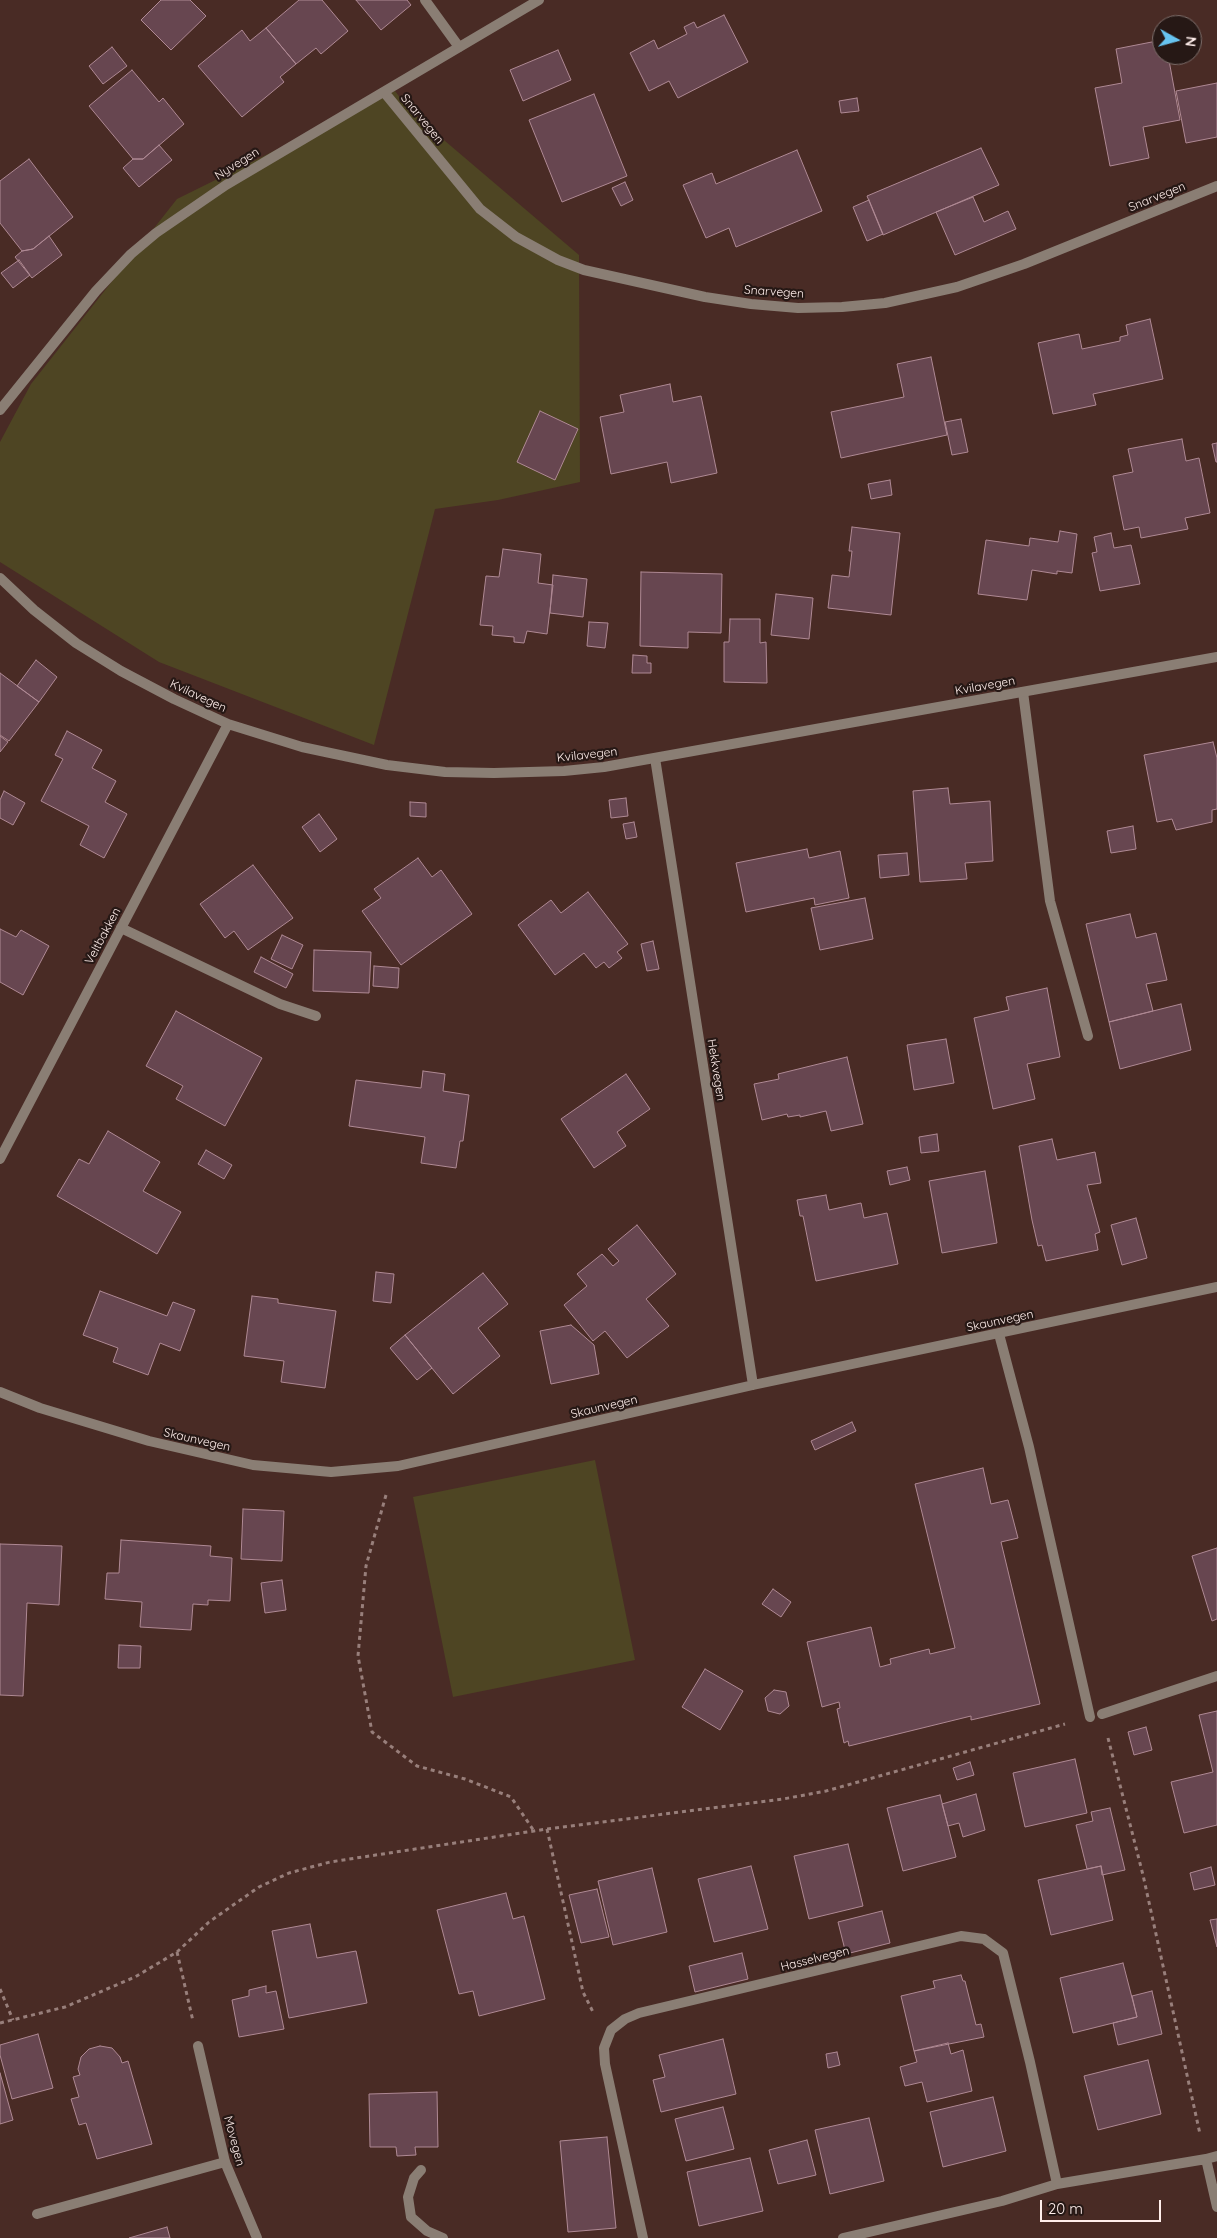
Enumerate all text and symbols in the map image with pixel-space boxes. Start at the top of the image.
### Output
north arrow [1152,15,1202,65]
text: N [1181,35,1200,48]
street label: Snarvegen [397,91,447,147]
street label: Nyvegen [212,145,262,183]
street label: Snarvegen [1126,179,1188,215]
street label: Snarvegen [743,283,805,301]
street label: Kvilavegen [954,674,1016,698]
street label: Kvilavegen [167,677,229,715]
street label: Kvilavegen [556,745,618,765]
street label: Veltbakken [82,905,124,967]
street label: Hekkvegen [704,1038,728,1102]
street label: Skaunvegen [965,1307,1035,1335]
street label: Skaunvegen [569,1392,639,1422]
street label: Skaunvegen [162,1425,232,1455]
street label: Hasselvegen [779,1944,851,1974]
street label: Movegen [220,2114,248,2168]
scale bar [1042,2190,1163,2222]
text: 20 m [1048,2199,1083,2218]

